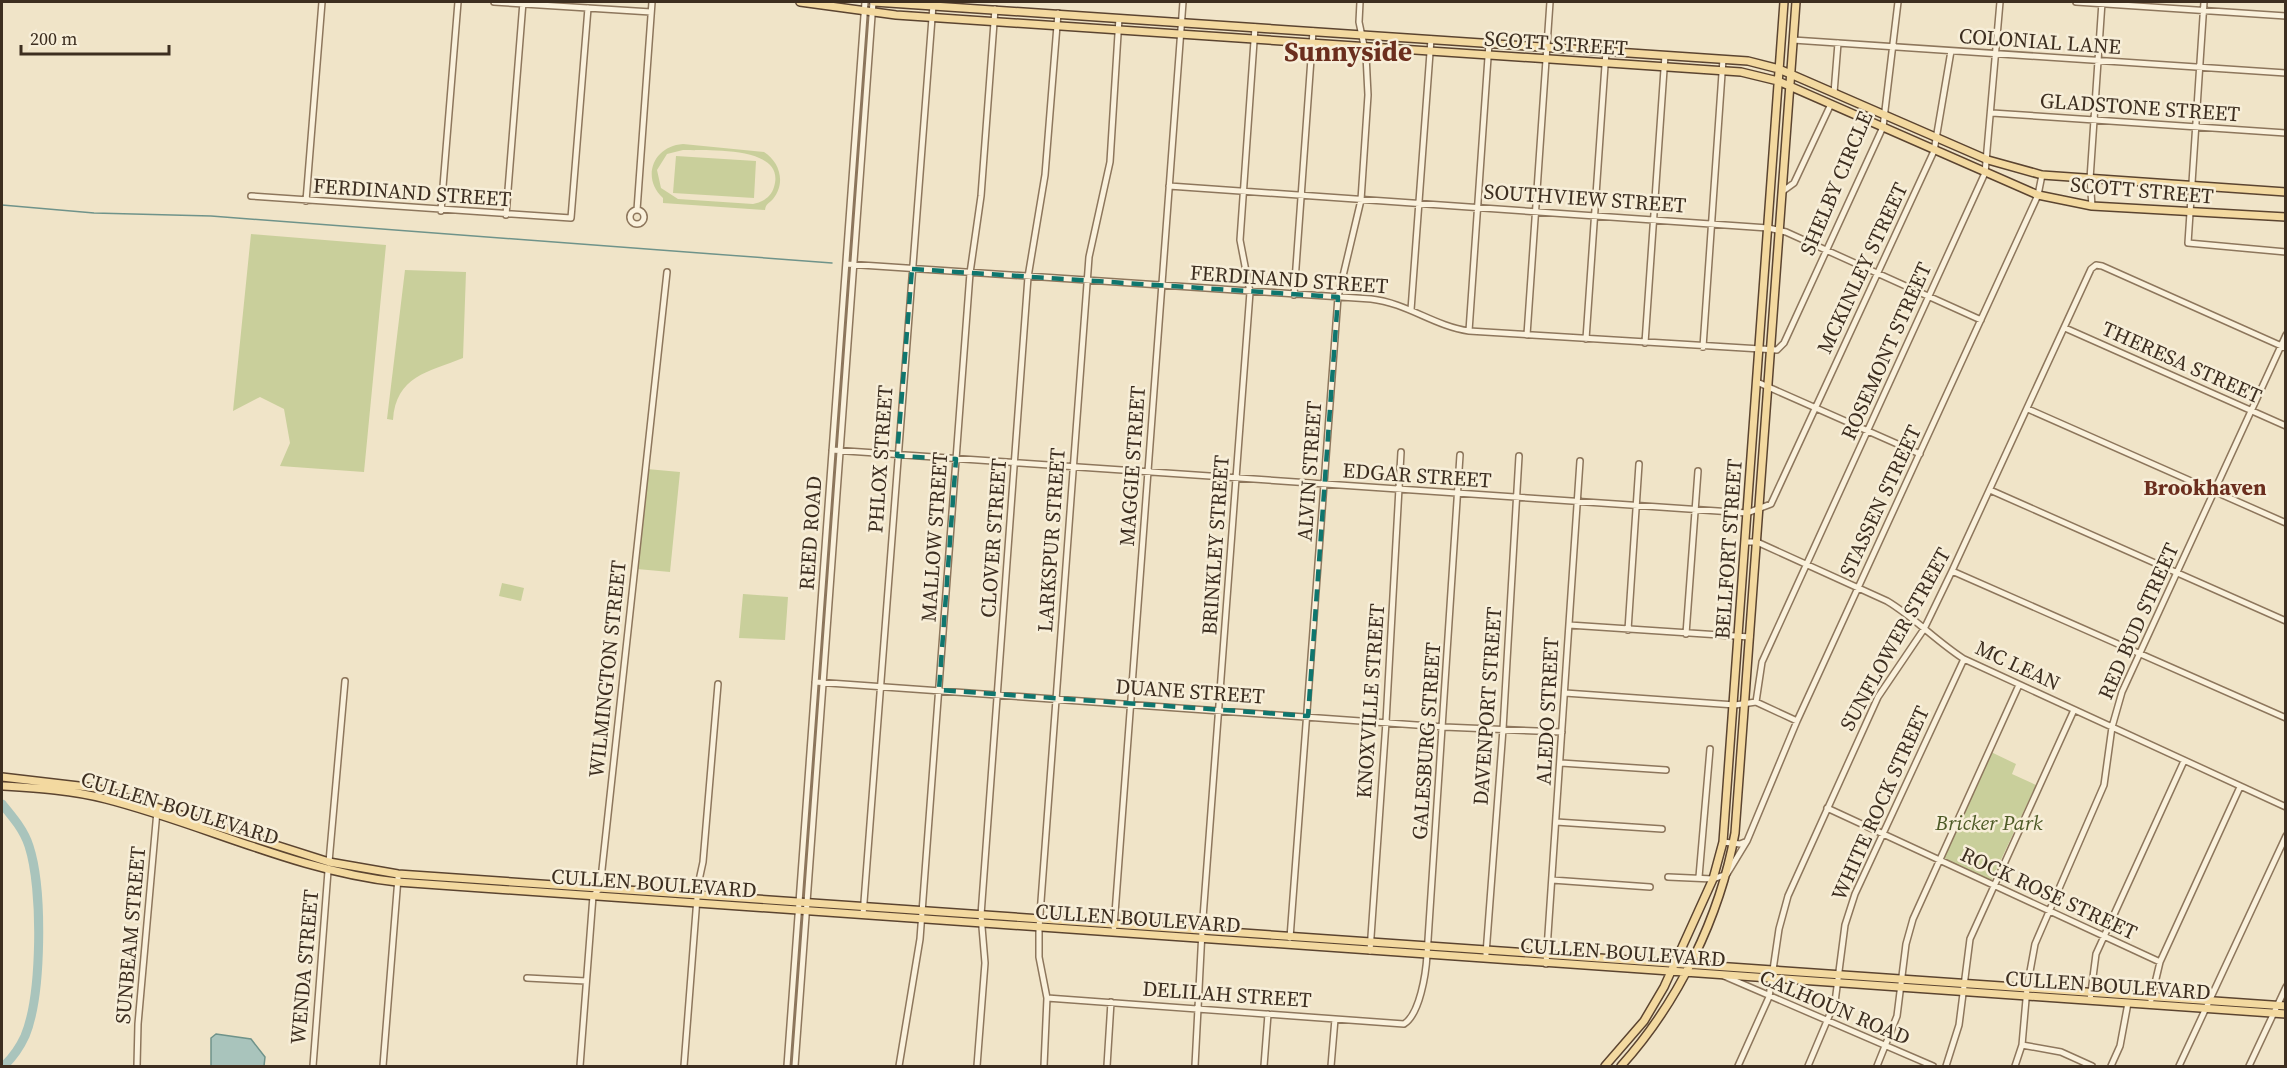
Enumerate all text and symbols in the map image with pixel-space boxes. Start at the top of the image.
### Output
scale bar [21,18,170,56]
street label: COLONIAL LANE [1958,21,2122,61]
street label: SCOTT STREET [1483,24,1629,62]
text: 200 m [30,26,77,51]
district label: Sunnyside [1284,33,1412,70]
street label: GLADSTONE STREET [2039,86,2241,128]
street label: SHELBY CIRCLE [1793,106,1879,260]
street label: SCOTT STREET [2069,169,2215,211]
street label: FERDINAND STREET [312,171,512,213]
street label: SOUTHVIEW STREET [1483,176,1688,220]
street label: MCKINLEY STREET [1810,177,1915,358]
street label: ROSEMONT STREET [1834,257,1938,444]
street label: FERDINAND STREET [1189,258,1389,300]
street label: THERESA STREET [2097,314,2267,410]
street label: PHLOX STREET [860,384,900,534]
street label: MAGGIE STREET [1112,384,1152,547]
street label: ALVIN STREET [1290,399,1328,542]
street label: STASSEN STREET [1832,420,1928,582]
street label: LARKSPUR STREET [1030,447,1072,633]
street label: MALLOW STREET [914,451,954,623]
street label: BRINKLEY STREET [1194,454,1236,636]
street label: EDGAR STREET [1342,455,1493,495]
street label: CLOVER STREET [973,457,1013,619]
street label: BELLFORT STREET [1707,457,1749,640]
district label: Brookhaven [2144,472,2267,502]
street label: REED ROAD [792,475,828,591]
street label: RED BUD STREET [2091,538,2186,704]
street label: SUNFLOWER STREET [1833,542,1958,736]
street label: WILMINGTON STREET [581,559,633,779]
street label: KNOXVILLE STREET [1349,602,1391,800]
street label: DAVENPORT STREET [1466,605,1508,806]
street label: MC LEAN [1971,633,2065,697]
street label: ALEDO STREET [1529,636,1565,786]
street label: GALESBURG STREET [1405,641,1447,841]
street label: DUANE STREET [1114,671,1266,711]
street label: WHITE ROCK STREET [1824,701,1936,905]
street label: CULLEN BOULEVARD [77,764,283,852]
park label: Bricker Park [1934,808,2043,837]
street label: ROCK ROSE STREET [1956,839,2142,947]
street label: SUNBEAM STREET [108,845,152,1025]
street label: CULLEN BOULEVARD [550,861,758,905]
street label: WENDA STREET [283,888,325,1046]
street label: CULLEN BOULEVARD [1034,896,1242,940]
street label: CULLEN BOULEVARD [1519,930,1727,974]
street label: CALHOUN ROAD [1755,962,1915,1052]
street label: CULLEN BOULEVARD [2004,963,2212,1007]
street label: DELILAH STREET [1141,974,1313,1014]

